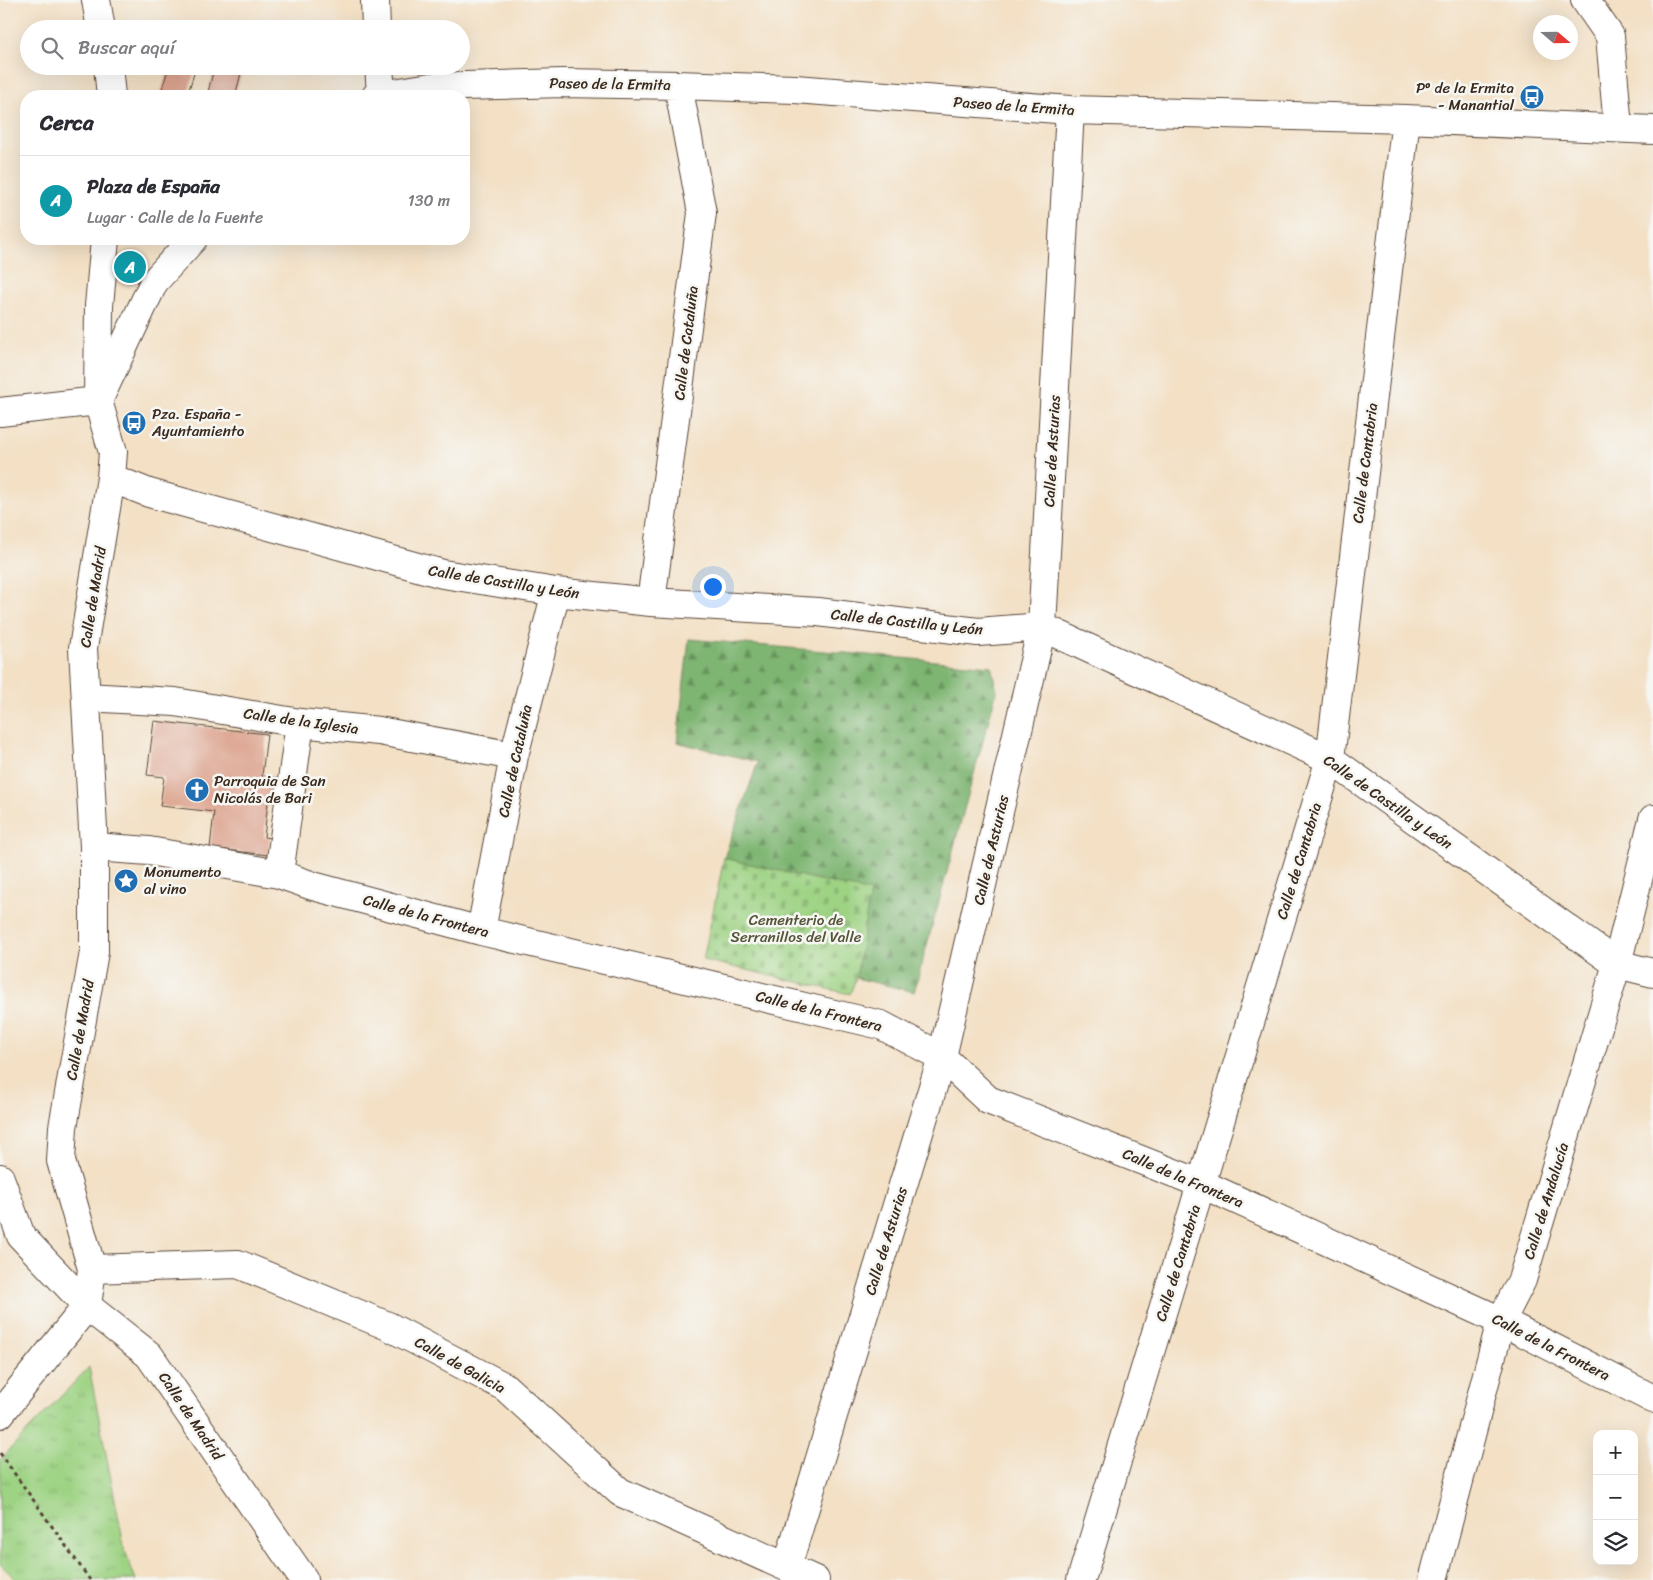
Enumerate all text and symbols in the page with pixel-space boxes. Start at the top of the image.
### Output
north arrow [1533,15,1578,60]
search box [20,20,470,75]
text: Buscar aquí [78,31,175,64]
icon: search [38,34,66,62]
street label: Paseo de la Ermita [549,70,671,98]
place label: Pº de la Ermita - Manantial [1416,75,1515,118]
bus stop icon: Pº de la Ermita - Manantial [1519,84,1545,110]
street label: Paseo de la Ermita [952,89,1076,123]
text: Cerca [40,104,94,142]
text: Plaza de España [87,170,220,203]
text: A [51,186,61,215]
text: 130 m [408,186,450,215]
text: Lugar · Calle de la Fuente [87,203,263,232]
pin: A [114,248,146,286]
street label: Calle de Cataluña [666,284,706,402]
street label: Calle de Asturias [1036,394,1068,508]
place label: Pza. España - Ayuntamiento [151,401,245,444]
street label: Calle de Cantabria [1345,401,1385,525]
bus stop icon: Pza. España - Ayuntamiento [121,410,147,436]
street label: Calle de Madrid [72,544,114,649]
street label: Calle de Castilla y León [427,557,581,607]
your location [700,574,726,600]
street label: Calle de Castilla y León [830,601,984,643]
street label: Calle de la Iglesia [242,700,361,742]
street label: Calle de Cataluña [490,702,540,820]
street label: Calle de Castilla y León [1318,748,1458,856]
place label: Parroquia de San Nicolás de Bari [214,768,326,811]
church icon: Parroquia de San Nicolás de Bari [184,777,210,803]
street label: Calle de Asturias [966,792,1016,908]
street label: Calle de Cantabria [1269,799,1329,923]
place label: Monumento al vino [144,859,221,902]
place icon: Monumento al vino [113,868,139,894]
street label: Calle de la Frontera [360,887,492,945]
park label: Cementerio de Serranillos del Valle [731,907,862,950]
street label: Calle de Madrid [58,976,102,1082]
street label: Calle de la Frontera [753,983,885,1039]
street label: Calle de Andalucía [1516,1139,1576,1263]
street label: Calle de la Frontera [1118,1141,1248,1215]
street label: Calle de Asturias [857,1183,915,1298]
street label: Calle de Cantabria [1148,1201,1208,1325]
street label: Calle de la Frontera [1487,1306,1615,1388]
street label: Calle de Galicia [410,1329,511,1401]
street label: Calle de Madrid [152,1366,231,1466]
map controls [1593,1430,1638,1565]
button: + [1593,1430,1638,1475]
button: − [1593,1475,1638,1520]
button: layers [1593,1520,1638,1565]

